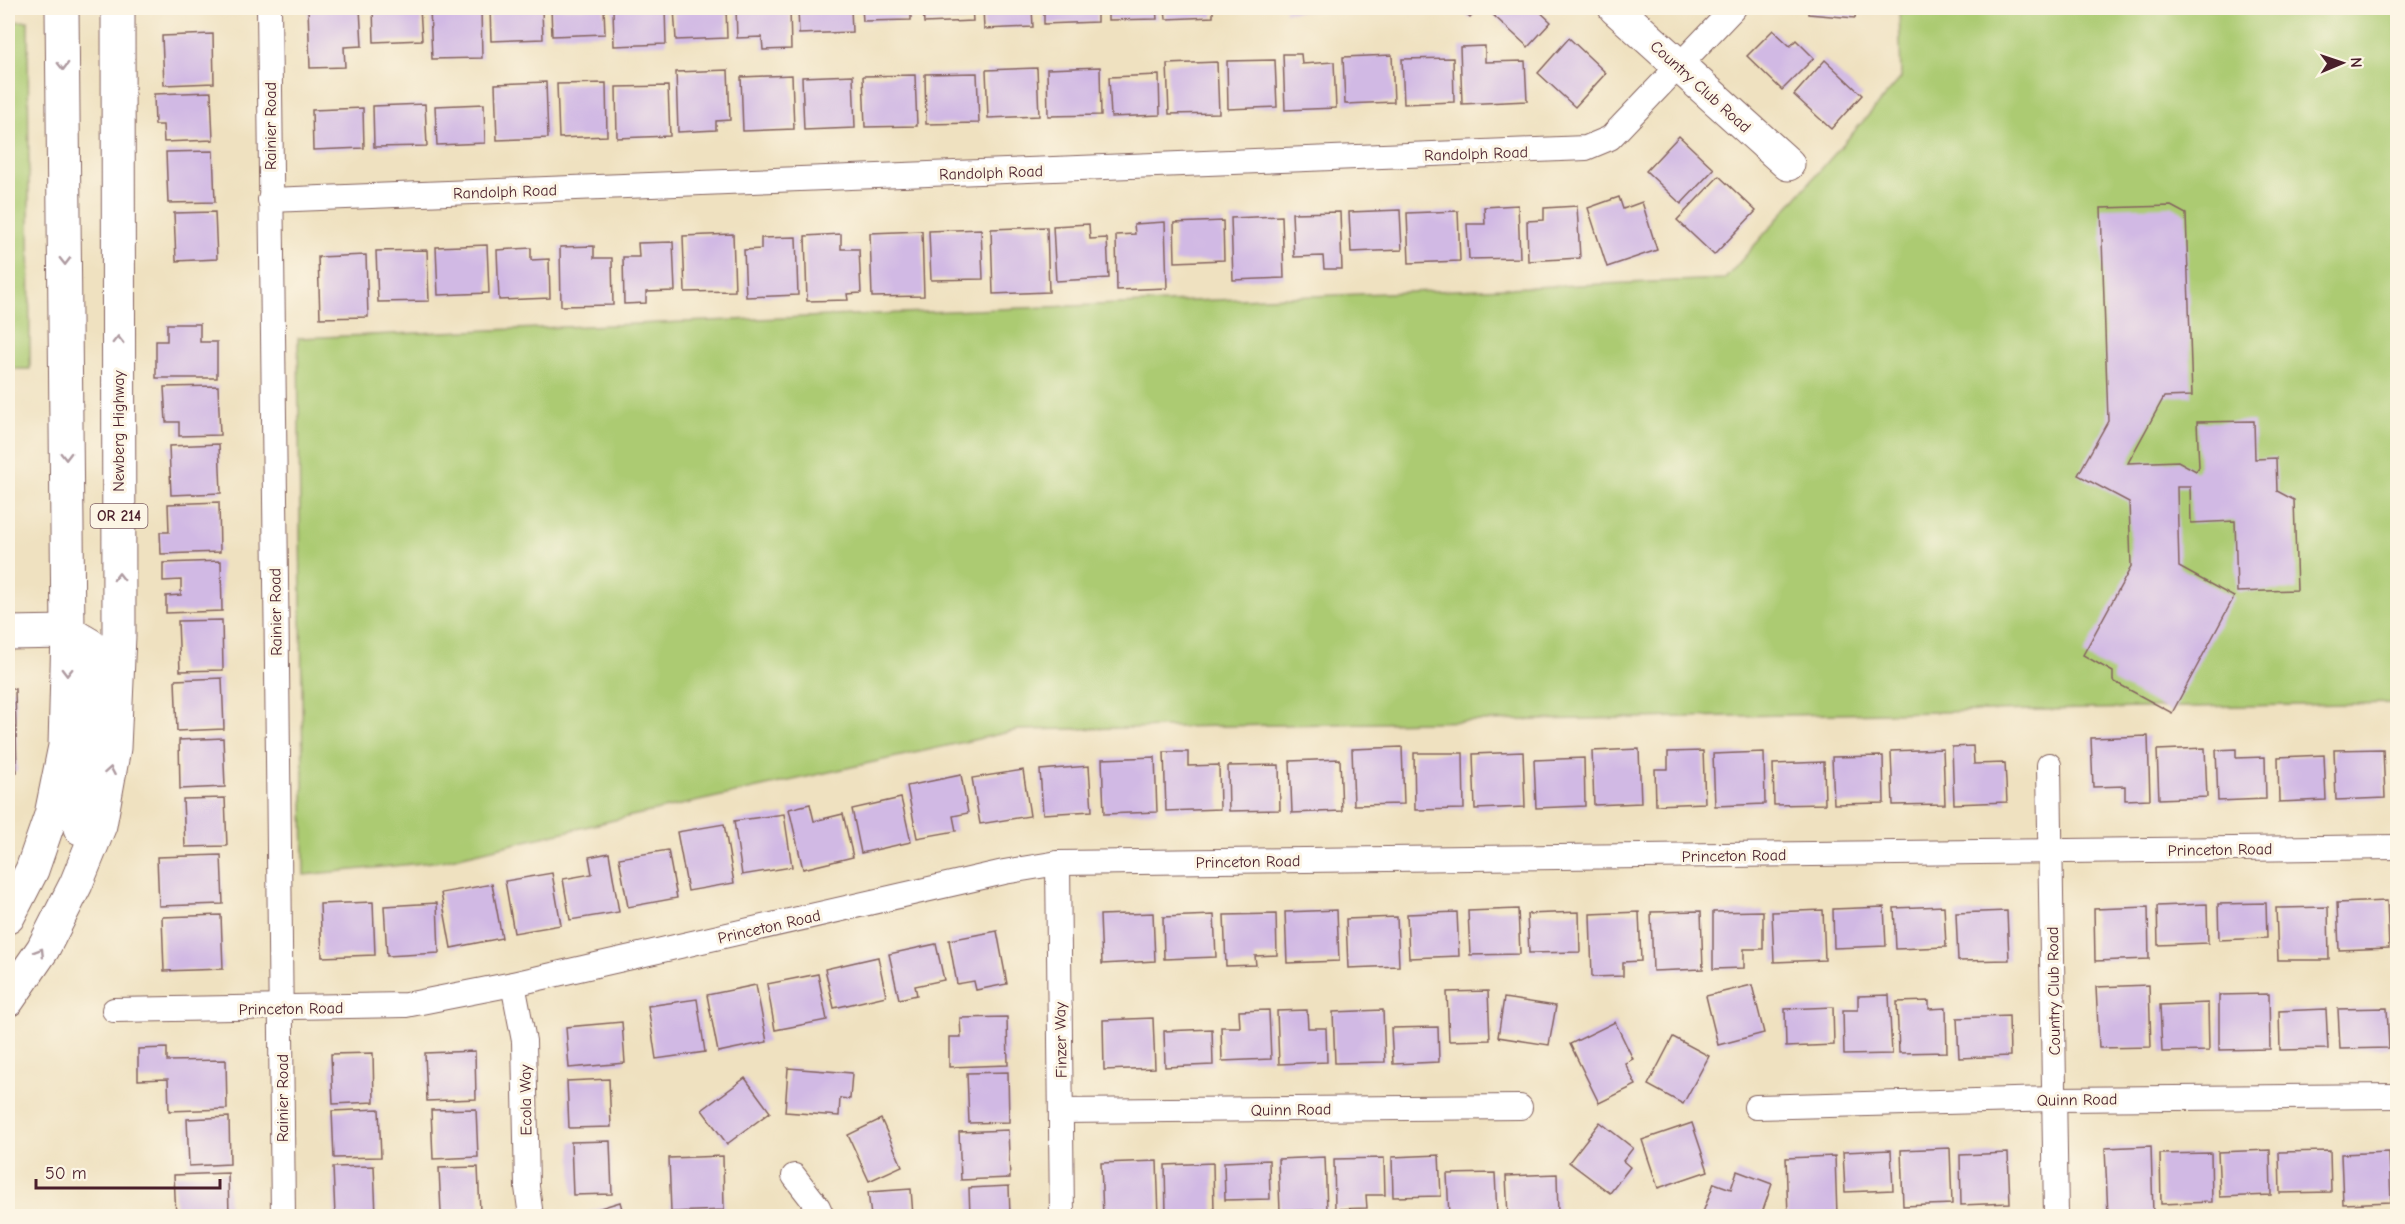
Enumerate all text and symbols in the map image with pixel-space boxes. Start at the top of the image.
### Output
north arrow [2312,33,2372,93]
street label: Country Club Road [1646,37,1754,136]
text: N [2347,57,2365,68]
one-way arrow [56,61,69,70]
street label: Rainier Road [262,82,280,170]
street label: Randolph Road [1424,143,1528,165]
street label: Randolph Road [939,162,1043,184]
street label: Randolph Road [453,181,557,203]
one-way arrow [58,256,71,265]
one-way arrow [112,335,124,344]
street label: Newberg Highway [110,369,128,492]
one-way arrow [60,451,73,460]
road number: OR 214 [90,504,148,528]
street label: Rainier Road [266,568,286,656]
one-way arrow [113,572,125,581]
one-way arrow [61,667,74,676]
one-way arrow [103,767,116,777]
street label: Princeton Road [2167,840,2273,860]
street label: Princeton Road [1681,846,1787,866]
street label: Princeton Road [1195,852,1301,872]
street label: Princeton Road [716,906,822,948]
street label: Country Club Road [2044,926,2064,1055]
one-way arrow [33,947,44,958]
street label: Princeton Road [238,999,344,1019]
street label: Finzer Way [1051,1001,1071,1078]
street label: Rainier Road [274,1054,292,1142]
street label: Ecola Way [516,1063,536,1136]
street label: Quinn Road [2036,1090,2118,1110]
street label: Quinn Road [1250,1100,1332,1120]
scale bar [36,1152,220,1190]
text: 50 m [45,1163,87,1184]

